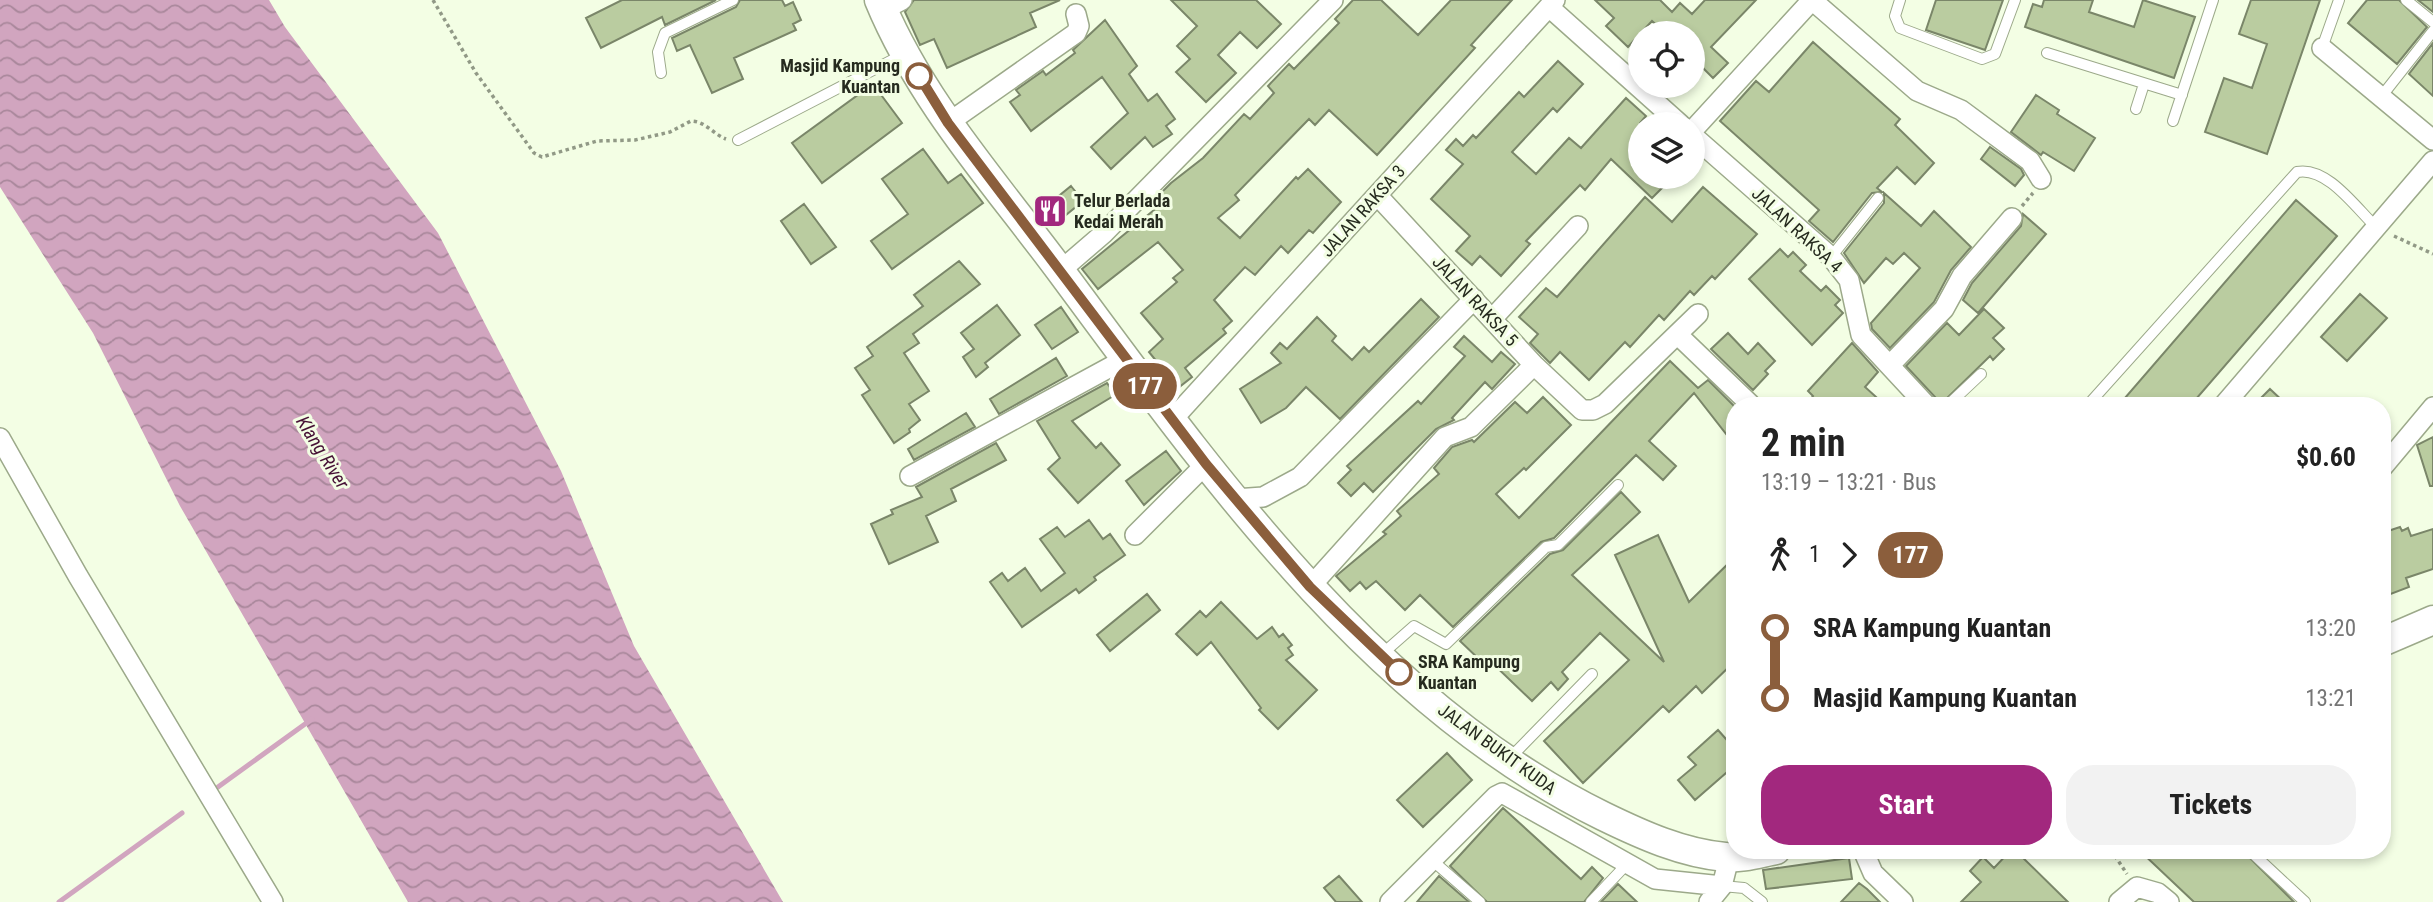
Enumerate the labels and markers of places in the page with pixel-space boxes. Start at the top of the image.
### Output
place label: Masjid Kampung Kuantan [780,55,900,97]
marker: Masjid Kampung Kuantan [906,63,932,89]
place label: Telur Berlada Kedai Merah [1074,190,1170,232]
restaurant icon: Telur Berlada Kedai Merah [1031,192,1069,230]
place label: SRA Kampung Kuantan [1418,651,1520,693]
marker: SRA Kampung Kuantan [1386,659,1412,685]

